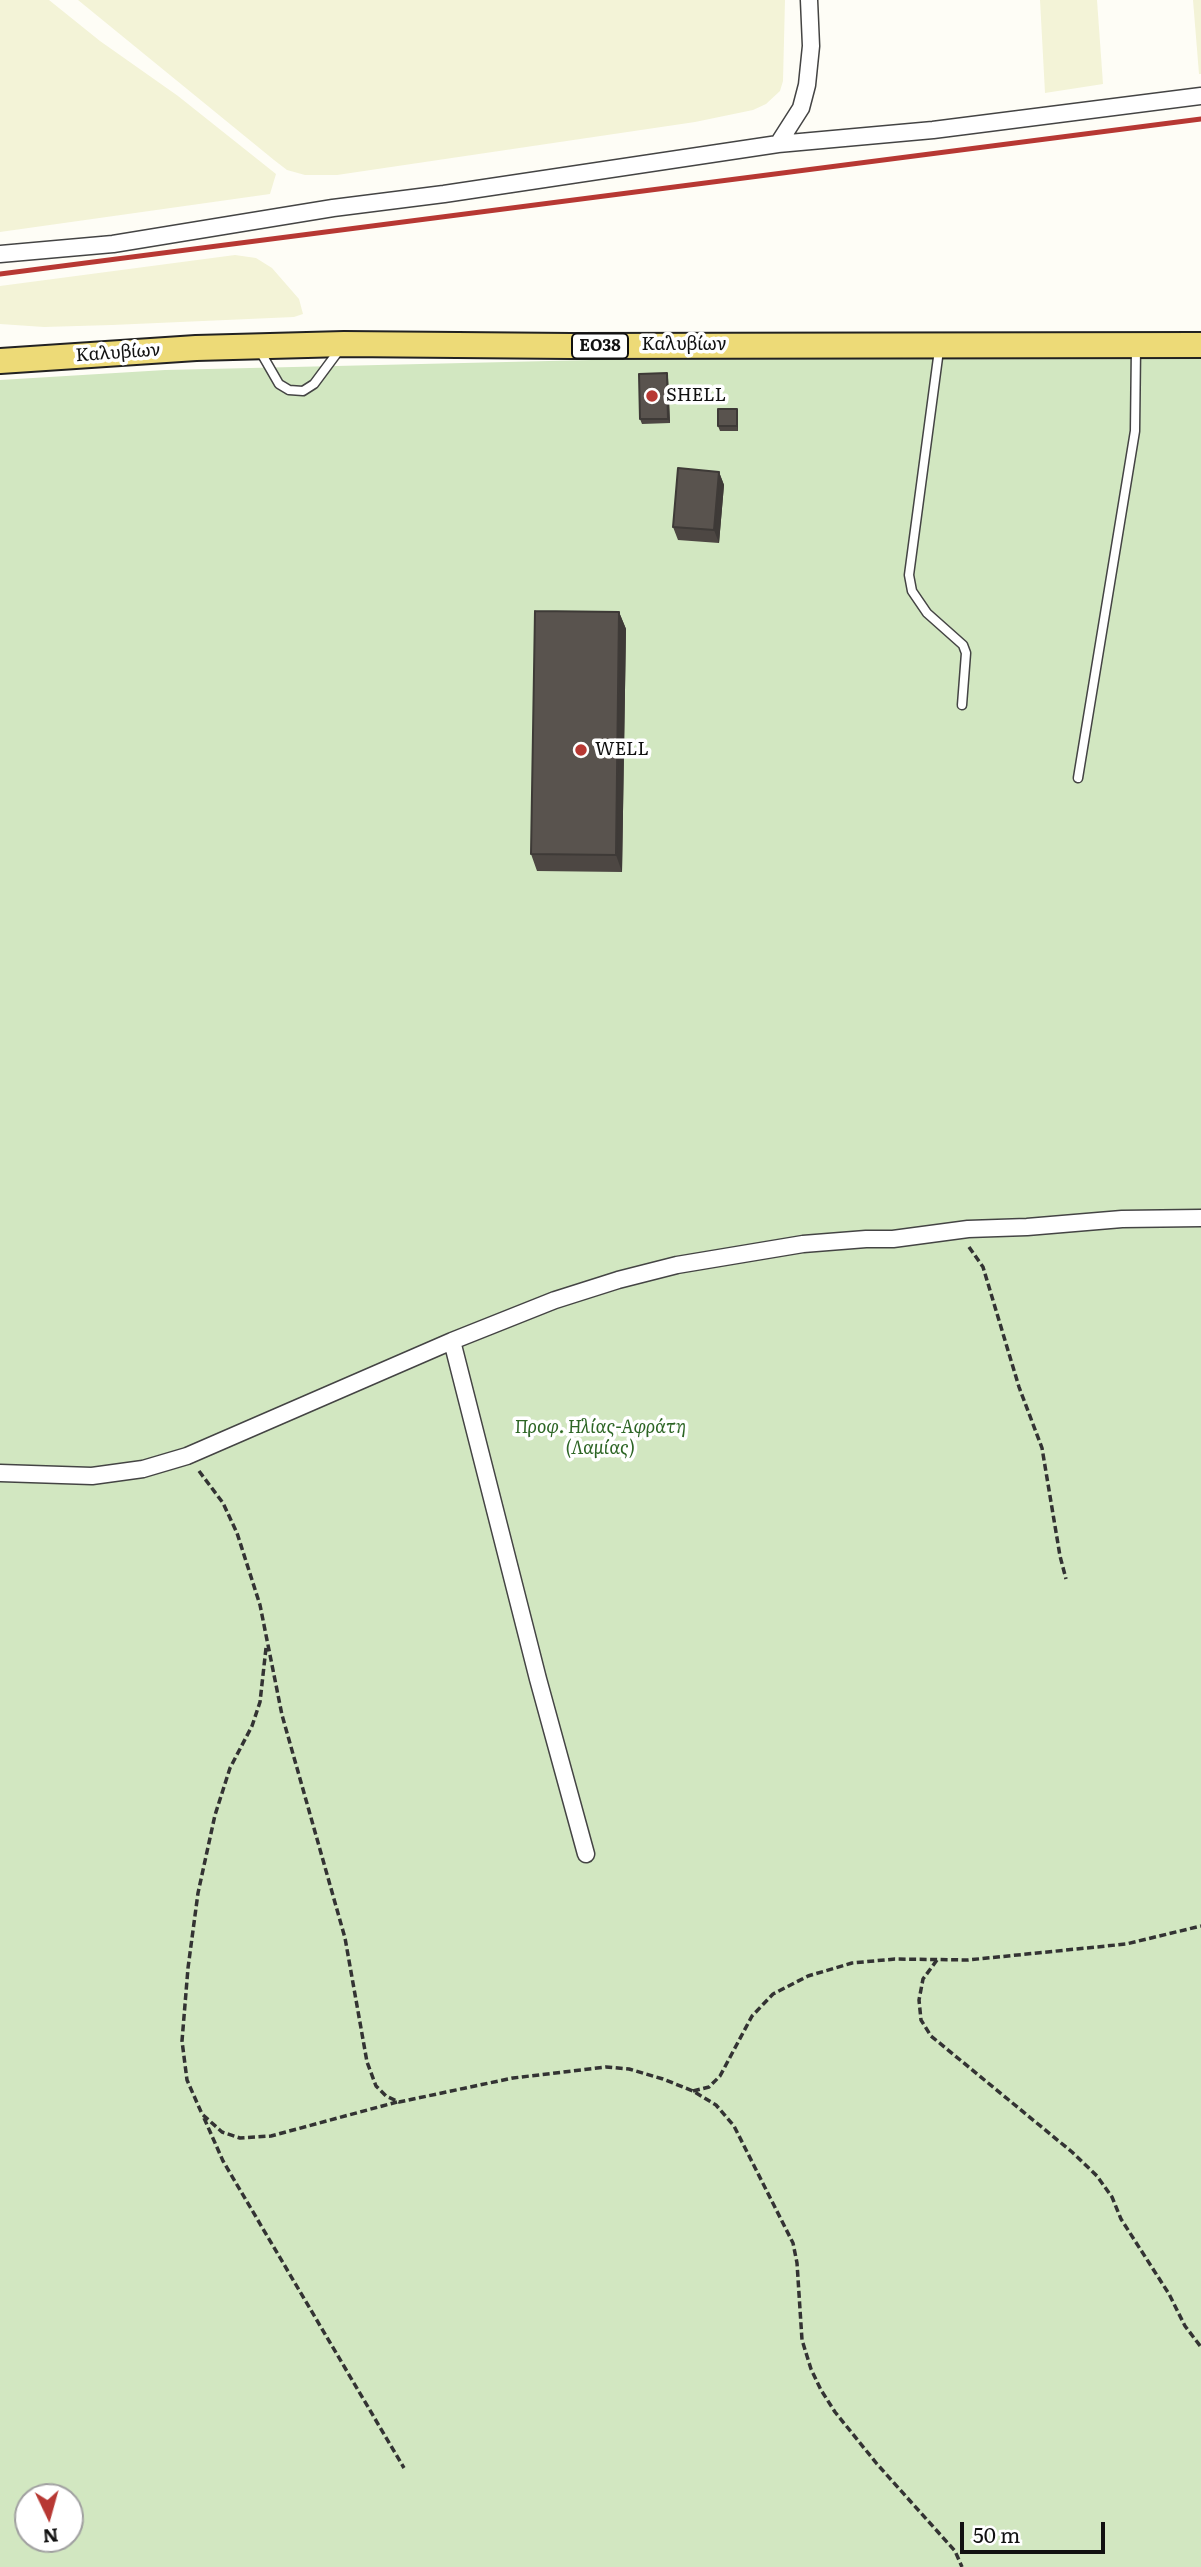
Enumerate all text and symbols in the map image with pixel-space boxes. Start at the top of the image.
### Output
road number: ΕΟ38 [572,334,628,358]
street label: Καλυβίων [641,334,727,356]
street label: Καλυβίων [75,339,161,367]
place label: SHELL [666,385,726,407]
marker: SHELL [644,388,660,404]
place label: WELL [595,739,649,761]
marker: WELL [573,742,589,758]
park label: Προφ. Ηλίας-Αφράτη (Λαμίας) [515,1417,685,1460]
north arrow [14,2483,84,2553]
scale bar [963,2508,1108,2552]
text: 50 m [973,2518,1020,2549]
text: N [41,2522,60,2552]

